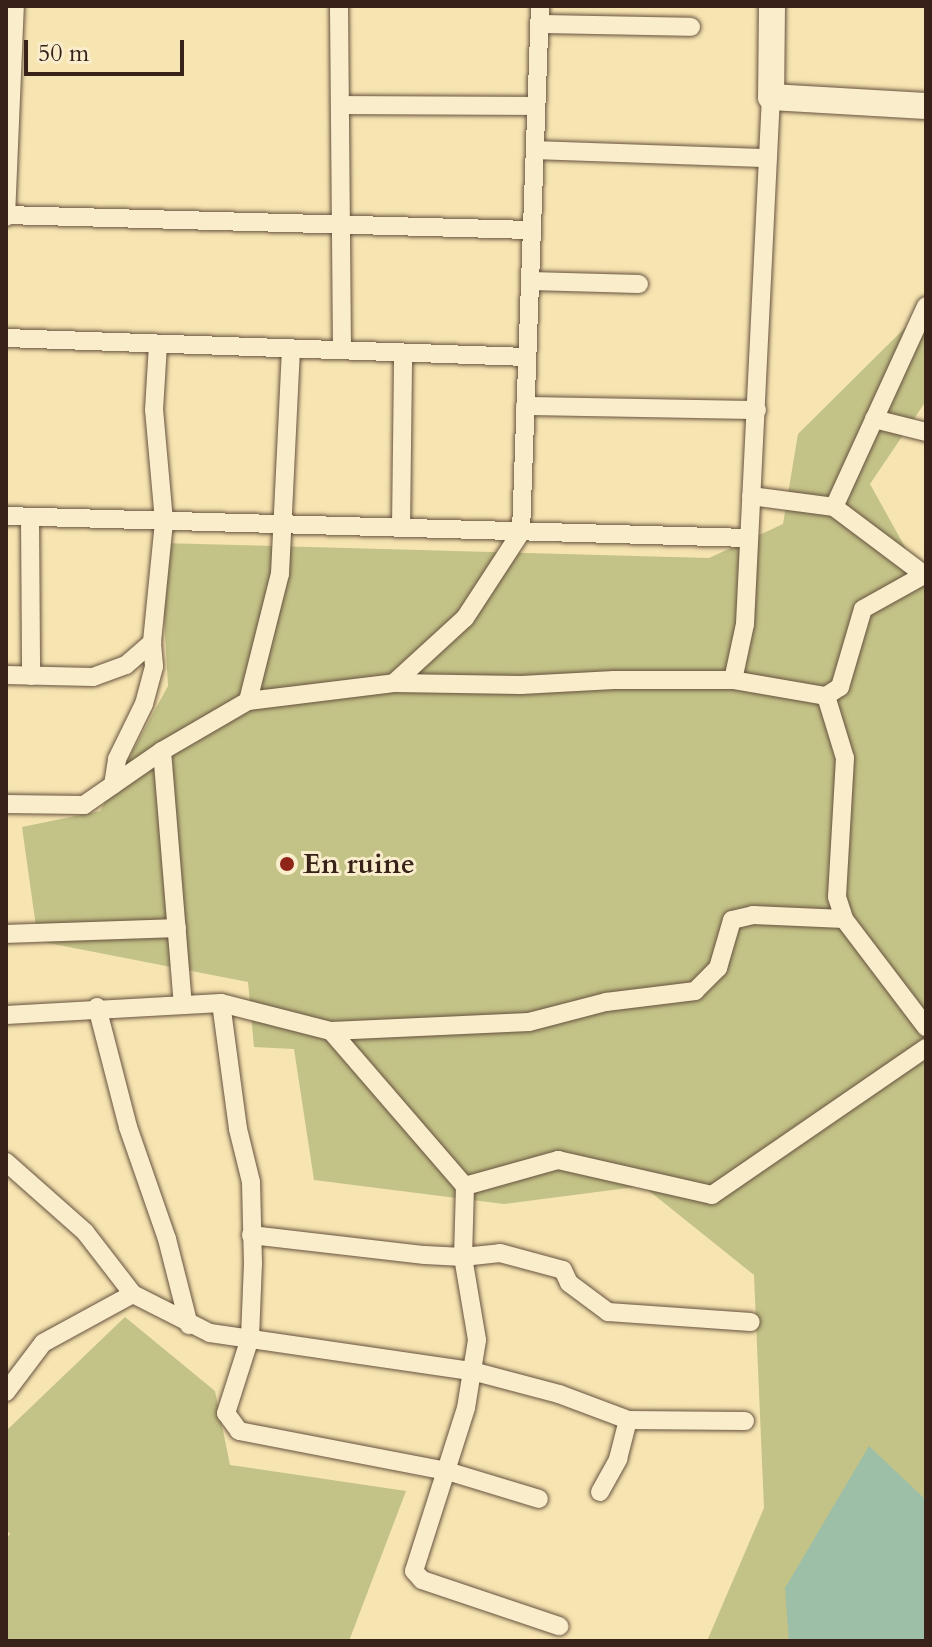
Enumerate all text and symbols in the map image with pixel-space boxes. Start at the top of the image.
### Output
scale bar [28,24,188,74]
text: 50 m [38,37,89,70]
place label: En ruine [303,847,415,881]
marker: En ruine [278,855,296,873]

